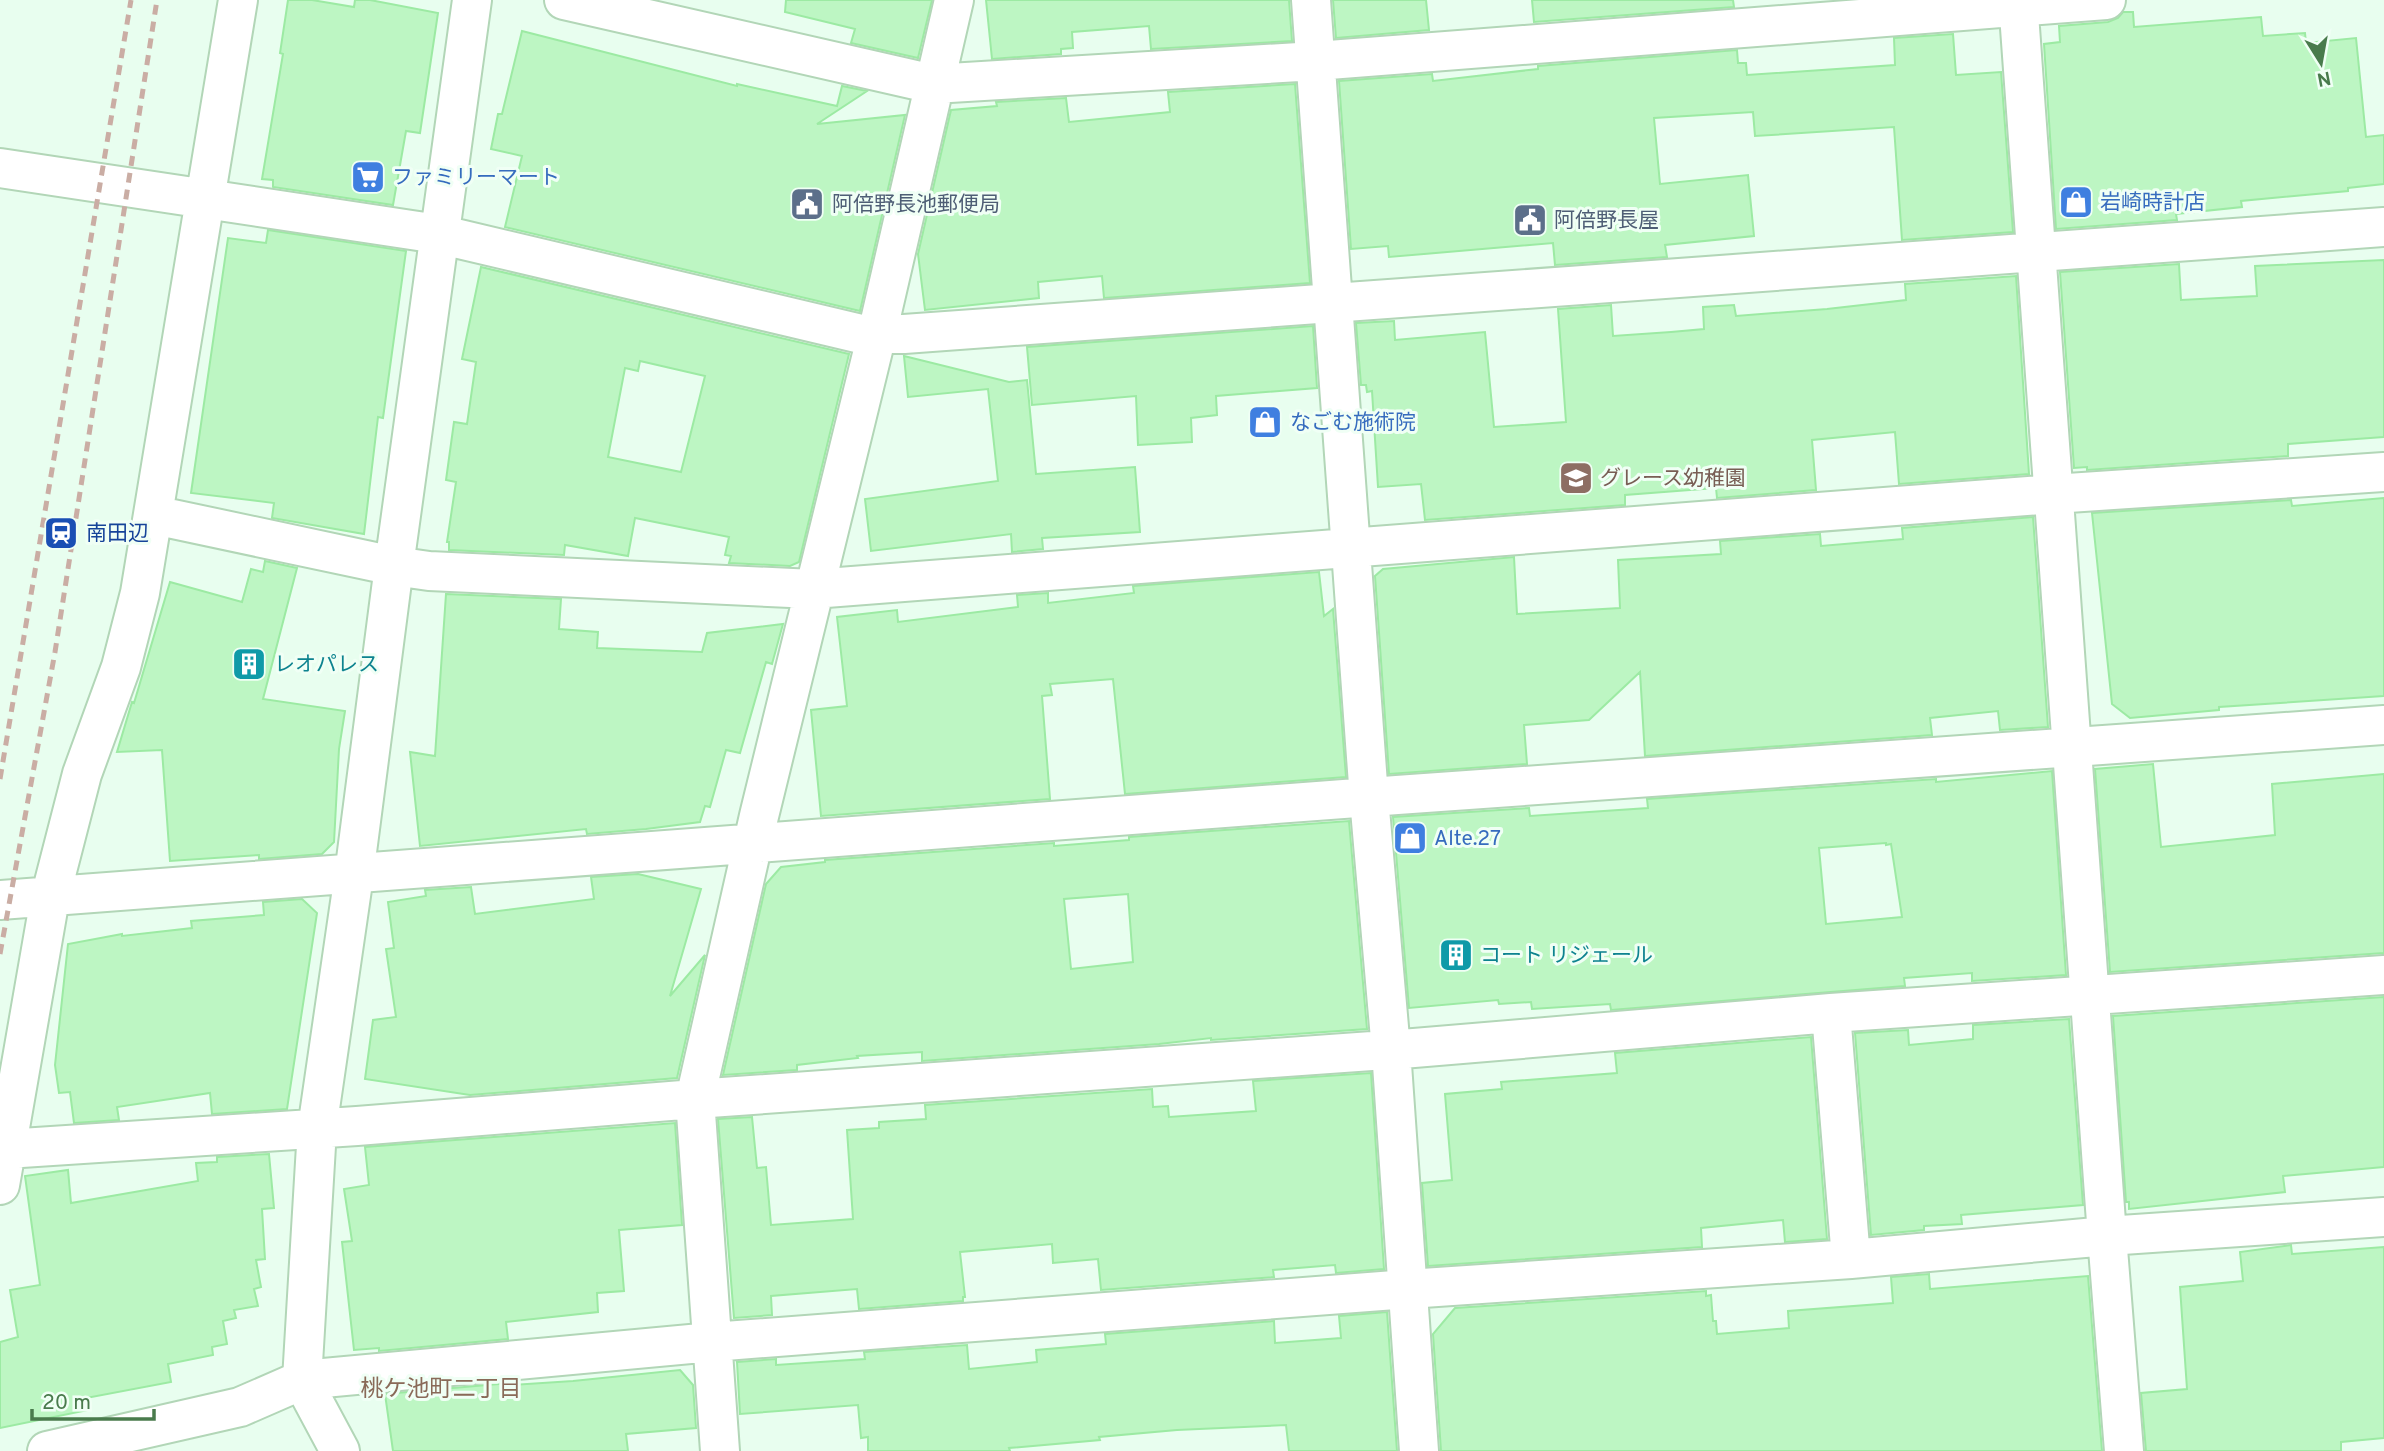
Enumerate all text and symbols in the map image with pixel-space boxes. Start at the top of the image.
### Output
north arrow [2286,28,2356,98]
text: N [2315,65,2333,91]
supermarket icon: ファミリーマート [349,158,387,196]
place label: ファミリーマート [392,165,560,192]
shop icon: 岩崎時計店 [2057,183,2095,221]
public building icon: 阿倍野長池郵便局 [788,185,826,223]
place label: 岩崎時計店 [2100,190,2205,217]
place label: 阿倍野長池郵便局 [832,192,1000,219]
public building icon: 阿倍野長屋 [1511,201,1549,239]
place label: 阿倍野長屋 [1554,208,1659,235]
shop icon: なごむ施術院 [1246,403,1284,441]
place label: なごむ施術院 [1290,410,1416,437]
school or university icon: グレース幼稚園 [1557,459,1595,497]
place label: グレース幼稚園 [1600,466,1746,493]
station icon: 南田辺 [42,514,80,552]
place label: 南田辺 [86,521,149,548]
building icon: レオパレス [230,645,268,683]
place label: レオパレス [274,652,379,679]
shop icon: Alte.27 [1391,819,1429,857]
place label: Alte.27 [1434,826,1501,853]
building icon: コート リジェール [1437,936,1475,974]
place label: コート リジェール [1480,943,1653,970]
district label: 桃ケ池町二丁目 [361,1376,522,1405]
scale bar [32,1378,154,1422]
text: 20 m [42,1390,91,1417]

